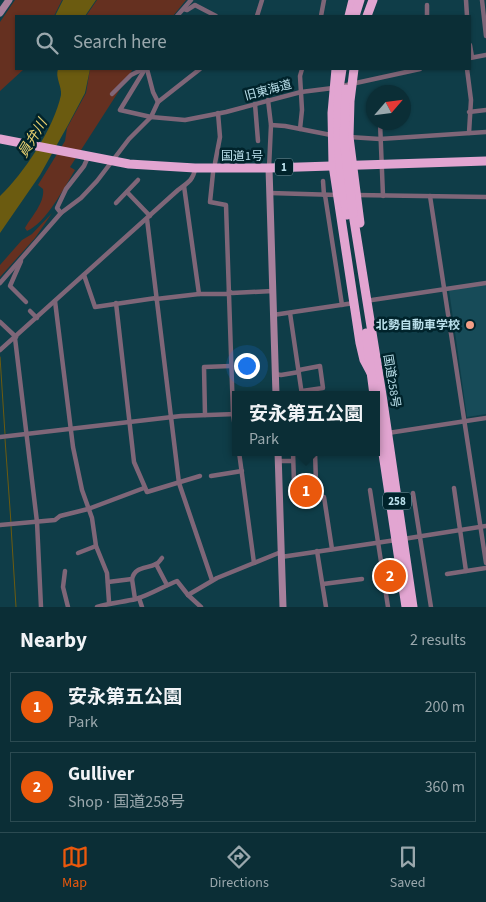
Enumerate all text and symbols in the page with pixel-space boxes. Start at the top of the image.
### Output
search box [15,15,471,70]
icon: search [33,29,61,57]
text: Search here [73,29,167,56]
street label: 旧東海道 [243,76,294,105]
north arrow [366,85,411,130]
water label: 員弁川 [13,114,53,162]
street label: 国道1号 [221,148,263,165]
road number: 1 [275,158,293,176]
place label: 北勢自動車学校 [376,317,460,334]
marker: 北勢自動車学校 [464,319,476,331]
your location [234,353,260,379]
street label: 国道258号 [379,353,404,409]
popup [232,391,380,456]
text: 安永第五公園 [249,401,363,428]
text: Park [249,428,279,450]
pin: 1 [290,472,322,510]
road number: 258 [383,492,411,510]
pin: 2 [374,557,406,595]
text: Nearby [20,625,87,655]
text: 2 results [410,629,466,651]
text: 安永第五公園 [68,684,182,711]
text: 1 [33,696,41,718]
text: 200 m [425,696,465,718]
text: Park [68,711,98,733]
text: Gulliver [68,761,134,788]
text: 2 [33,776,41,798]
text: 360 m [425,776,465,798]
text: Shop · 国道258号 [68,791,185,813]
tab: Map [61,843,89,893]
tab: Directions [210,843,269,893]
tab: Saved [390,843,425,893]

